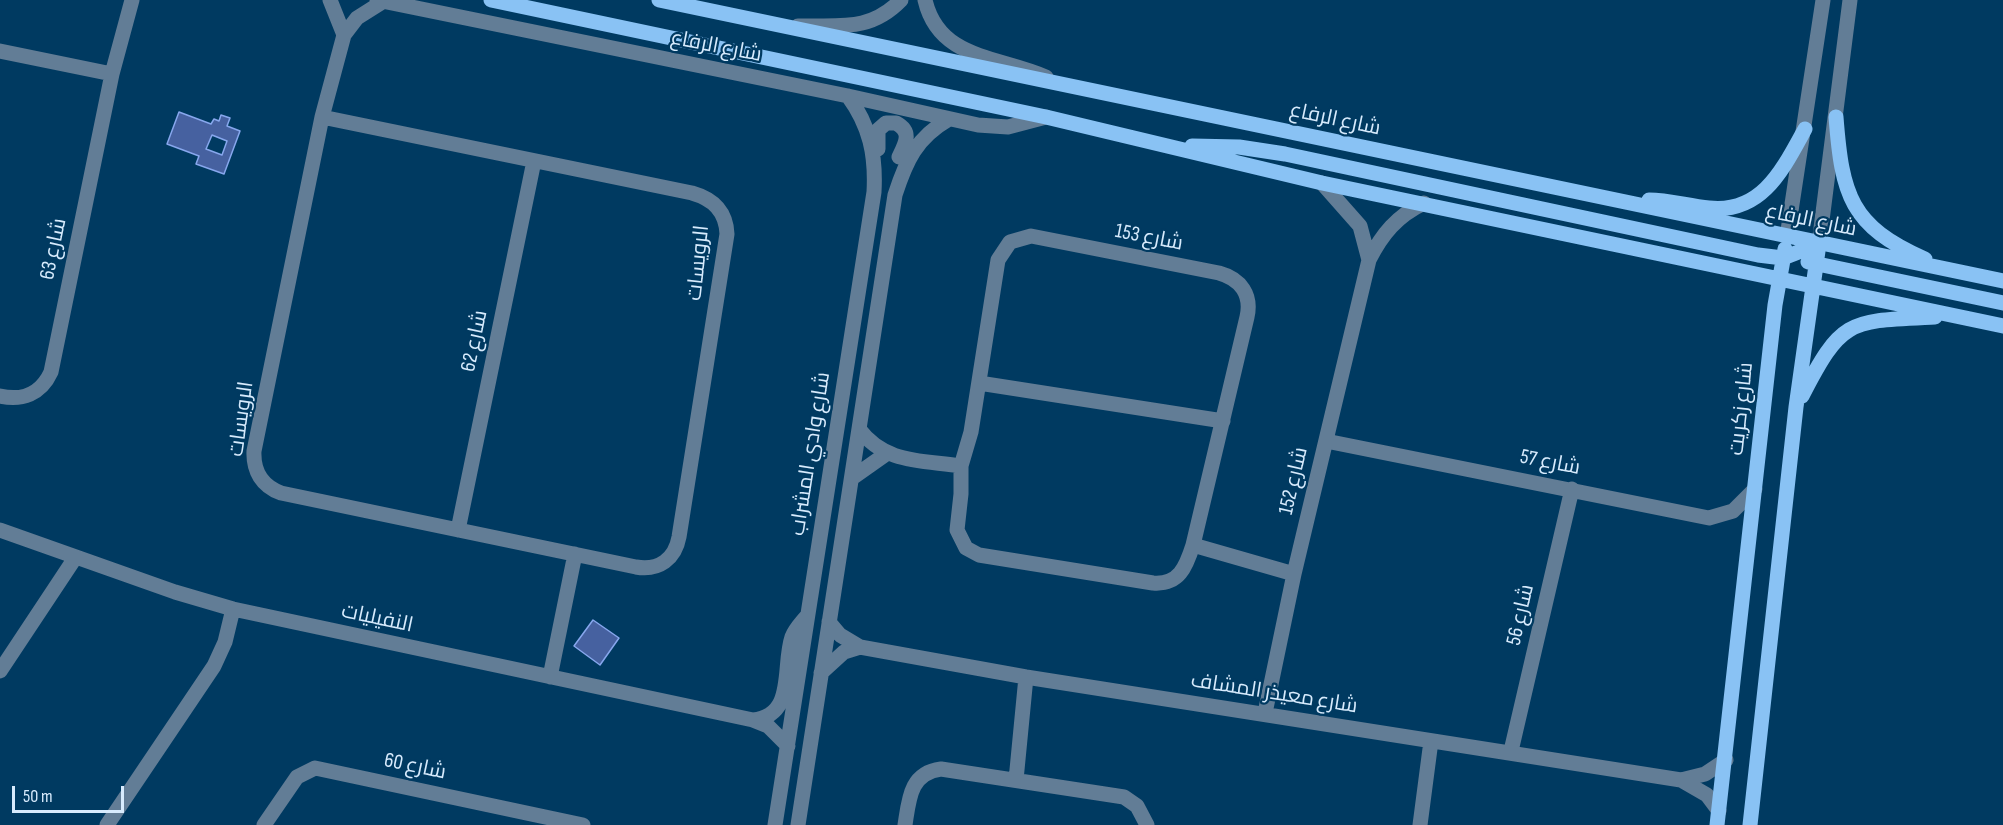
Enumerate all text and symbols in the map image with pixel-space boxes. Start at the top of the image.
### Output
street label: شارع الرفاع [668,26,764,68]
street label: شارع الرفاع [1287,98,1383,142]
street label: شارع الرفاع [1763,199,1859,243]
street label: شارع 63 [35,216,73,282]
street label: شارع 153 [1113,219,1185,257]
street label: الرويسات [683,224,715,302]
street label: شارع 62 [456,308,494,374]
street label: شارع زكريت [1725,361,1759,457]
street label: شارع وادي المشراب [786,370,836,538]
street label: الرويسات [224,380,260,458]
street label: شارع 152 [1274,445,1314,517]
street label: شارع 57 [1518,445,1582,481]
street label: شارع 56 [1502,582,1540,648]
street label: النفيليات [339,599,415,639]
street label: شارع معيذر المشاف [1189,668,1359,720]
street label: شارع 60 [382,748,448,786]
scale bar [15,774,128,812]
text: 50 m [23,786,53,807]

